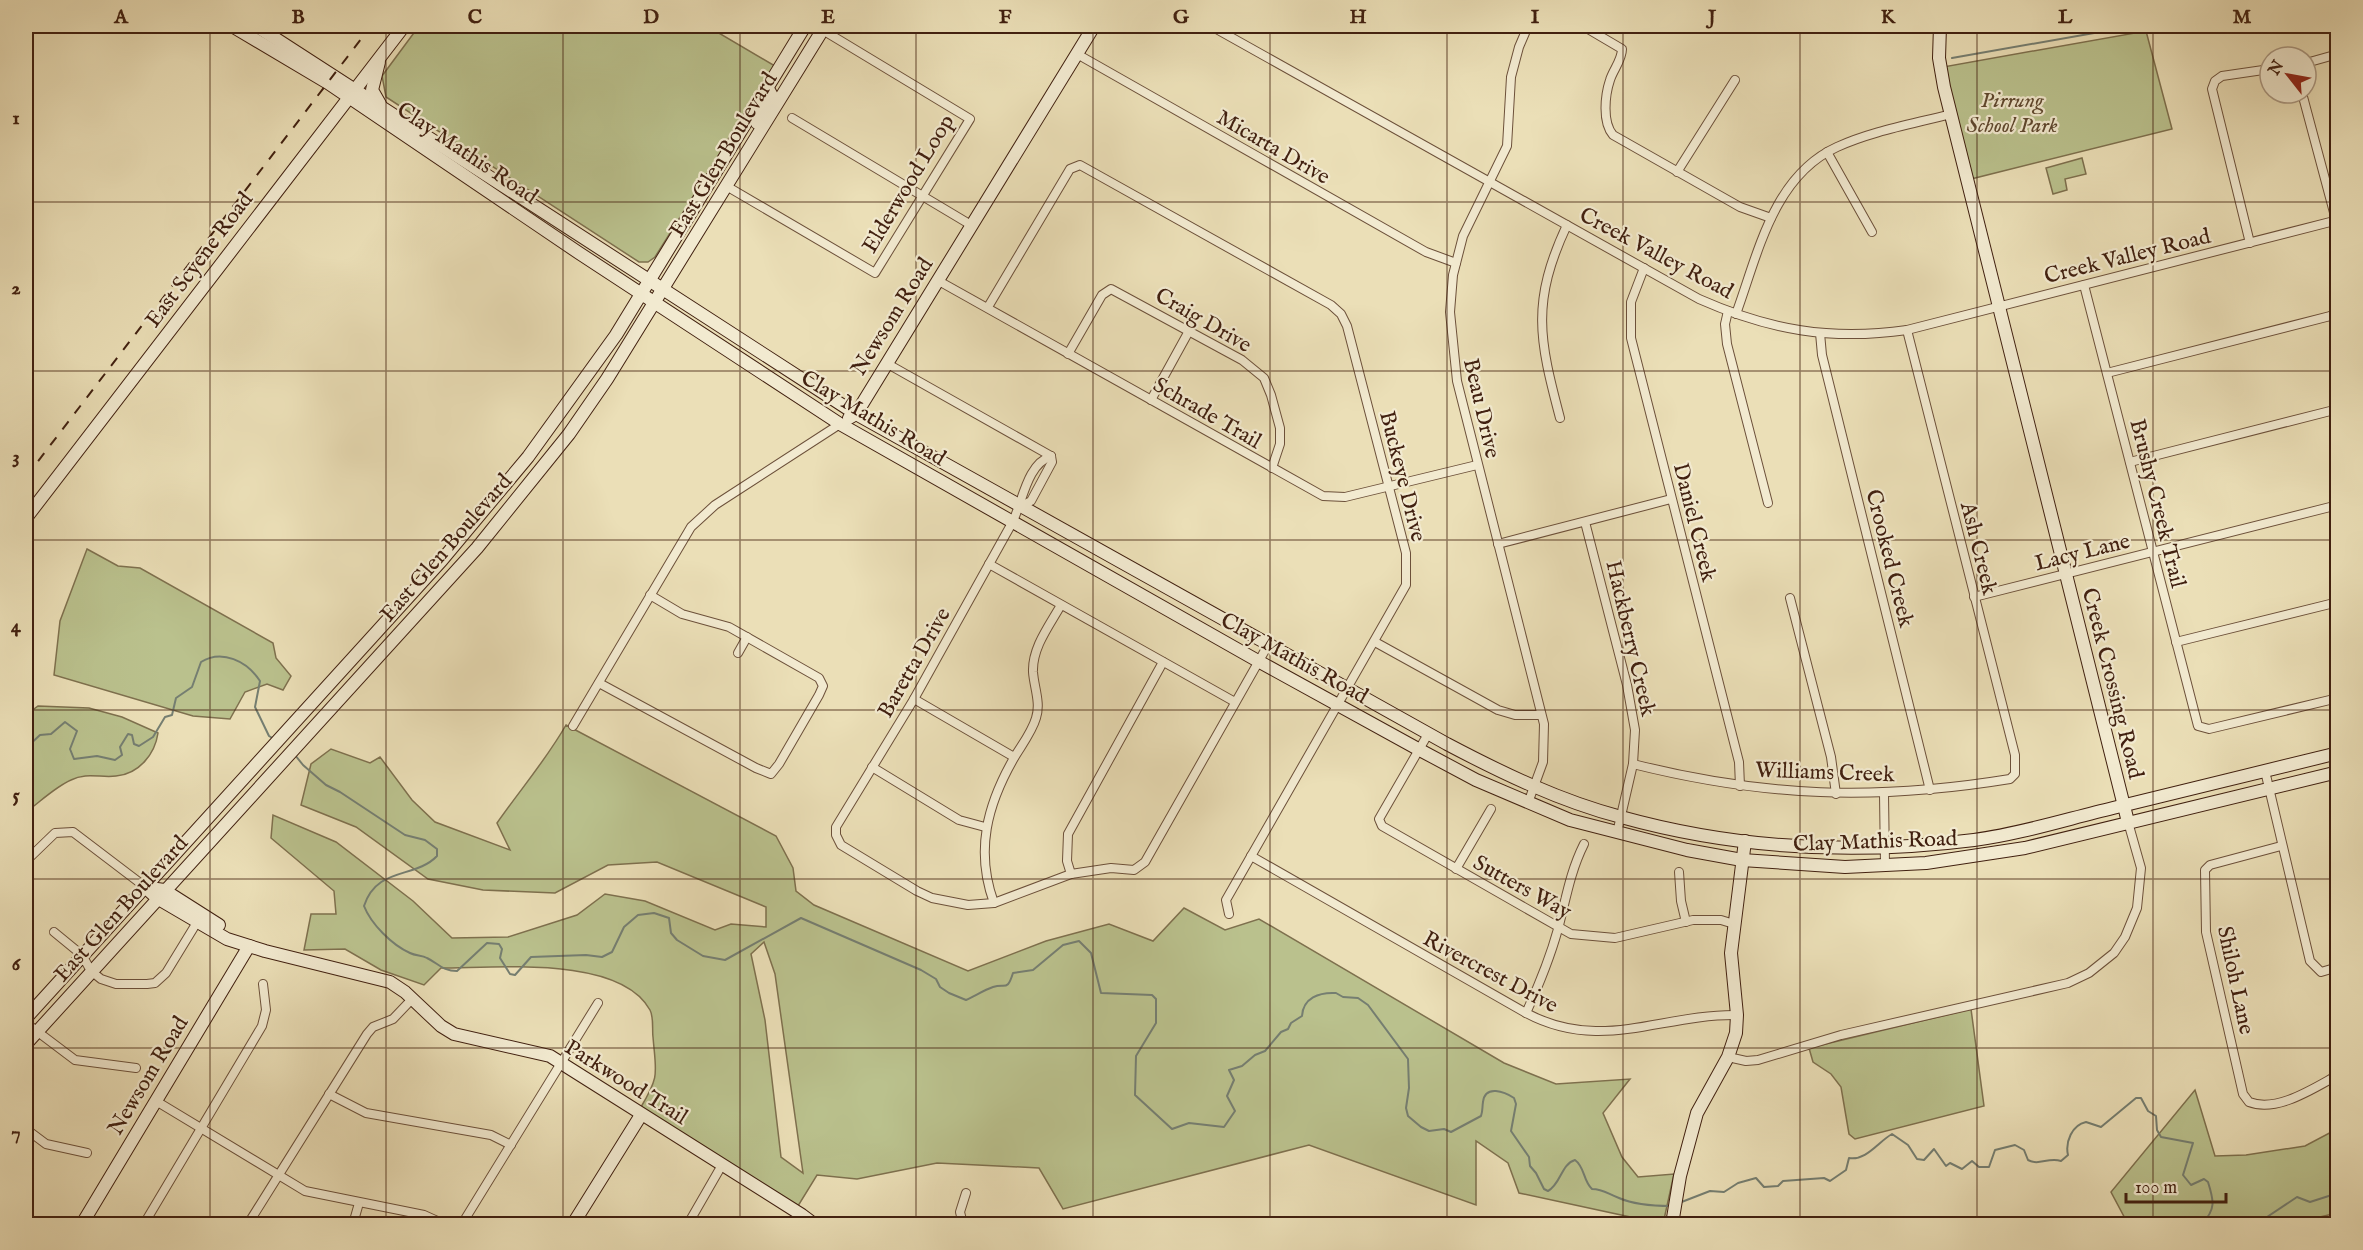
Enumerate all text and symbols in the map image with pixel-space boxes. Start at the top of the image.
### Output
text: A [113,5,129,30]
text: B [291,5,305,30]
text: C [468,5,482,30]
text: D [643,5,659,30]
text: E [821,5,835,30]
text: F [999,5,1012,30]
text: G [1173,5,1190,30]
text: H [1349,5,1367,30]
text: I [1531,5,1540,30]
text: J [1705,5,1717,30]
text: K [1881,5,1897,30]
text: L [2058,5,2073,30]
text: M [2233,5,2252,30]
north arrow [2258,45,2318,105]
text: N [2264,57,2289,80]
street label: East Glen Boulevard [663,67,784,243]
park label: Pirrung School Park [1966,87,2058,140]
street label: Clay Mathis Road [391,96,543,211]
street label: Micarta Drive [1211,104,1335,192]
text: 1 [12,106,20,131]
street label: Elderwood Loop [856,109,961,259]
street label: East Scyene Road [140,187,260,334]
street label: Creek Valley Road [1574,201,1738,306]
street label: Creek Valley Road [2041,223,2214,291]
street label: Newsom Road [845,253,940,381]
text: 2 [11,276,21,301]
street label: Craig Drive [1150,282,1256,360]
street label: Beau Drive [1456,356,1506,461]
street label: Clay Mathis Road [795,364,951,473]
street label: Schrade Trail [1148,371,1266,456]
street label: Buckeye Drive [1372,408,1432,545]
street label: Brushy Creek Trail [2123,416,2192,591]
text: 3 [12,445,20,470]
street label: Daniel Creek [1666,460,1722,585]
street label: East Glen Boulevard [374,468,519,628]
street label: Crooked Creek [1858,487,1920,631]
street label: Ash Creek [1953,498,2003,598]
street label: Lacy Lane [2032,528,2133,578]
street label: Hackberry Creek [1599,558,1662,719]
street label: Creek Crossing Road [2075,585,2149,782]
street label: Baretta Drive [872,603,958,723]
street label: Clay Mathis Road [1215,607,1373,711]
text: 4 [11,614,22,639]
street label: Williams Creek [1755,757,1895,789]
text: 5 [12,783,20,808]
street label: Clay Mathis Road [1792,825,1958,859]
street label: East Glen Boulevard [48,830,195,988]
street label: Sutters Way [1468,849,1576,926]
street label: Shiloh Lane [2210,924,2260,1037]
street label: Rivercrest Drive [1418,925,1562,1020]
text: 6 [12,952,22,977]
street label: Newsom Road [102,1011,195,1141]
street label: Parkwood Trail [559,1034,693,1132]
text: 7 [11,1121,21,1146]
scale bar [2126,1166,2226,1204]
text: 100 m [2135,1177,2177,1200]

